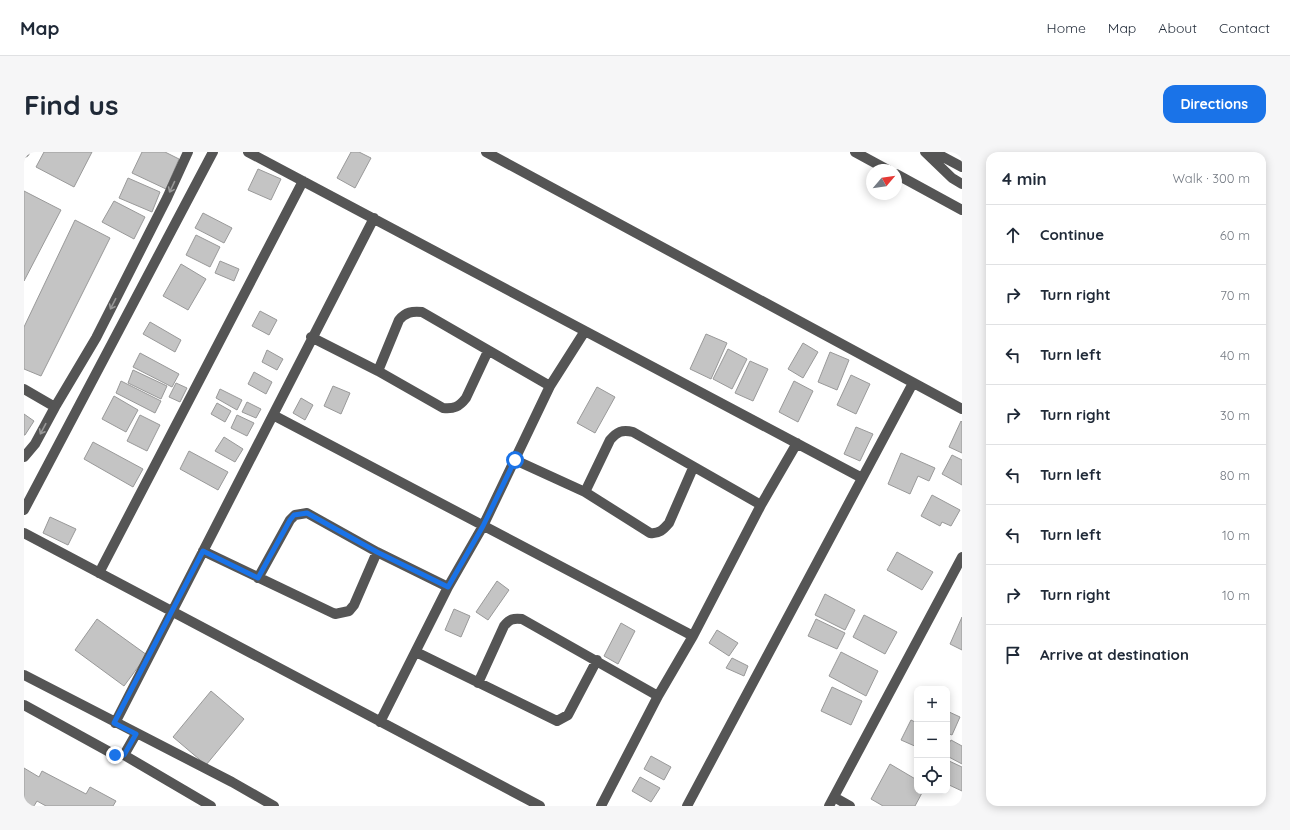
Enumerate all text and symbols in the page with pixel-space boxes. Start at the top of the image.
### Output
text: Map [20,16,59,40]
text: Home [1047,19,1086,37]
text: Map [1108,19,1136,37]
text: About [1158,19,1197,37]
text: Contact [1219,19,1270,37]
button: Directions [1163,85,1266,123]
text: Find us [24,87,118,122]
north arrow [866,164,902,200]
text: 4 min [1002,168,1047,189]
text: Walk · 300 m [1172,170,1250,186]
one-way arrow [168,181,175,193]
icon: ahead [1002,224,1024,246]
text: Continue [1040,225,1104,244]
text: 60 m [1220,227,1250,243]
icon: right [1002,284,1024,306]
text: Turn right [1040,285,1111,304]
text: 70 m [1220,287,1250,303]
one-way arrow [109,297,117,309]
icon: left [1002,344,1024,366]
text: Turn left [1040,345,1102,364]
text: 40 m [1220,347,1250,363]
icon: right [1002,404,1024,426]
text: Turn right [1040,405,1111,424]
text: 30 m [1220,407,1250,423]
one-way arrow [39,423,46,435]
route start [506,451,524,469]
icon: left [1002,464,1024,486]
text: Turn left [1040,465,1102,484]
text: 80 m [1220,467,1250,483]
icon: left [1002,524,1024,546]
text: Turn left [1040,525,1102,544]
text: 10 m [1222,527,1250,543]
icon: right [1002,584,1024,606]
text: Turn right [1040,585,1111,604]
text: 10 m [1222,587,1250,603]
icon: arrive [1002,644,1024,666]
text: Arrive at destination [1040,645,1189,664]
map controls [914,686,950,794]
button: + [914,686,950,722]
button: − [914,722,950,758]
route end [106,746,124,764]
button: locate [914,758,950,794]

